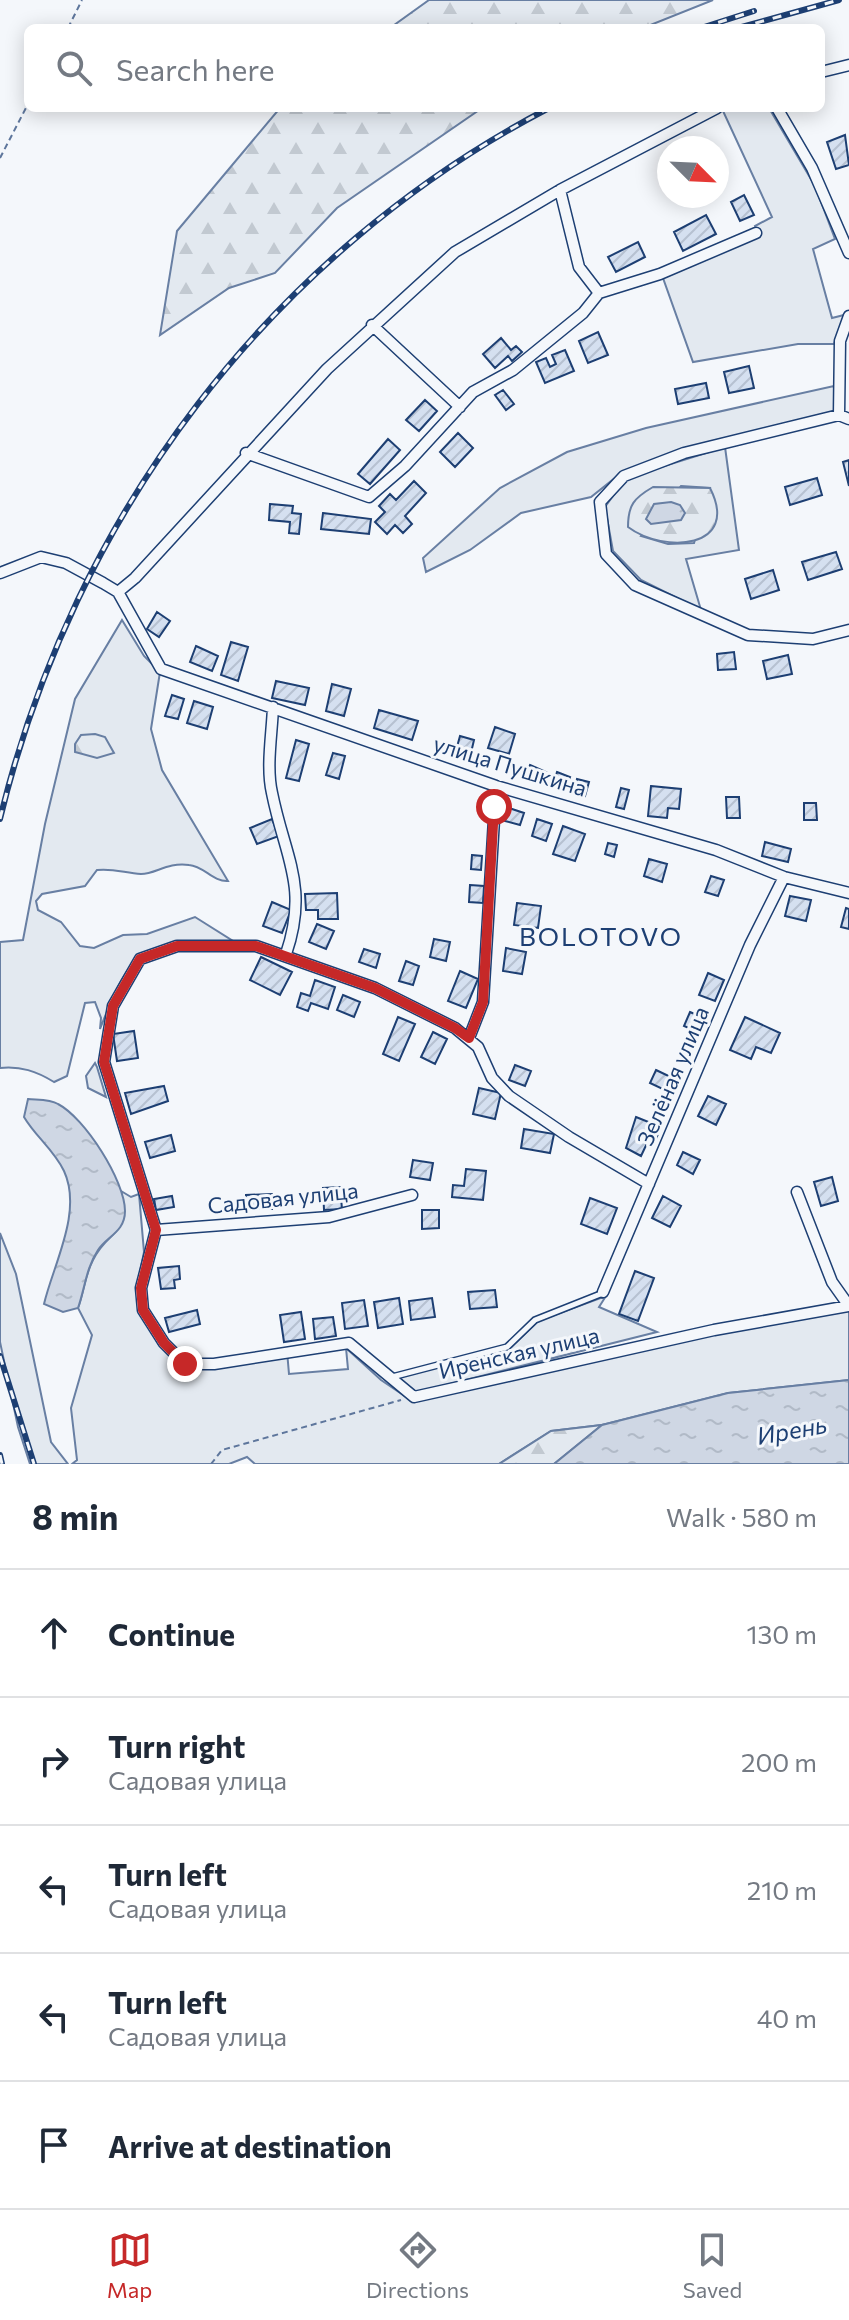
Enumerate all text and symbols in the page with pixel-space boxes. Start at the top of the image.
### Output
search box [24,24,825,112]
icon: search [52,46,96,90]
text: Search here [116,50,275,87]
north arrow [657,136,729,208]
street label: улица Пушкина [430,729,590,802]
route start [476,789,512,825]
district label: BOLOTOVO [519,920,683,951]
street label: Зелёная улица [631,1002,714,1149]
street label: Садовая улица [206,1176,360,1219]
street label: Иренская улица [436,1321,602,1384]
route end [167,1346,203,1382]
water label: Ирень [754,1409,829,1450]
text: 8 min [32,1495,118,1537]
text: Walk · 580 m [666,1501,817,1532]
icon: ahead [32,1611,76,1655]
text: Continue [108,1615,235,1652]
text: 130 m [746,1618,817,1649]
text: Turn right [108,1727,245,1764]
icon: right [32,1739,76,1783]
text: 200 m [741,1746,817,1777]
text: Садовая улица [108,1764,287,1795]
text: Turn left [108,1855,227,1892]
icon: left [32,1867,76,1911]
text: 210 m [747,1874,817,1905]
text: Садовая улица [108,1892,287,1923]
text: Turn left [108,1983,227,2020]
icon: left [32,1995,76,2039]
text: 40 m [757,2002,817,2033]
text: Садовая улица [108,2020,287,2051]
icon: arrive [32,2123,76,2167]
text: Arrive at destination [108,2127,392,2164]
tab: Map [107,2228,152,2303]
tab: Directions [366,2228,469,2303]
tab: Saved [683,2228,742,2303]

